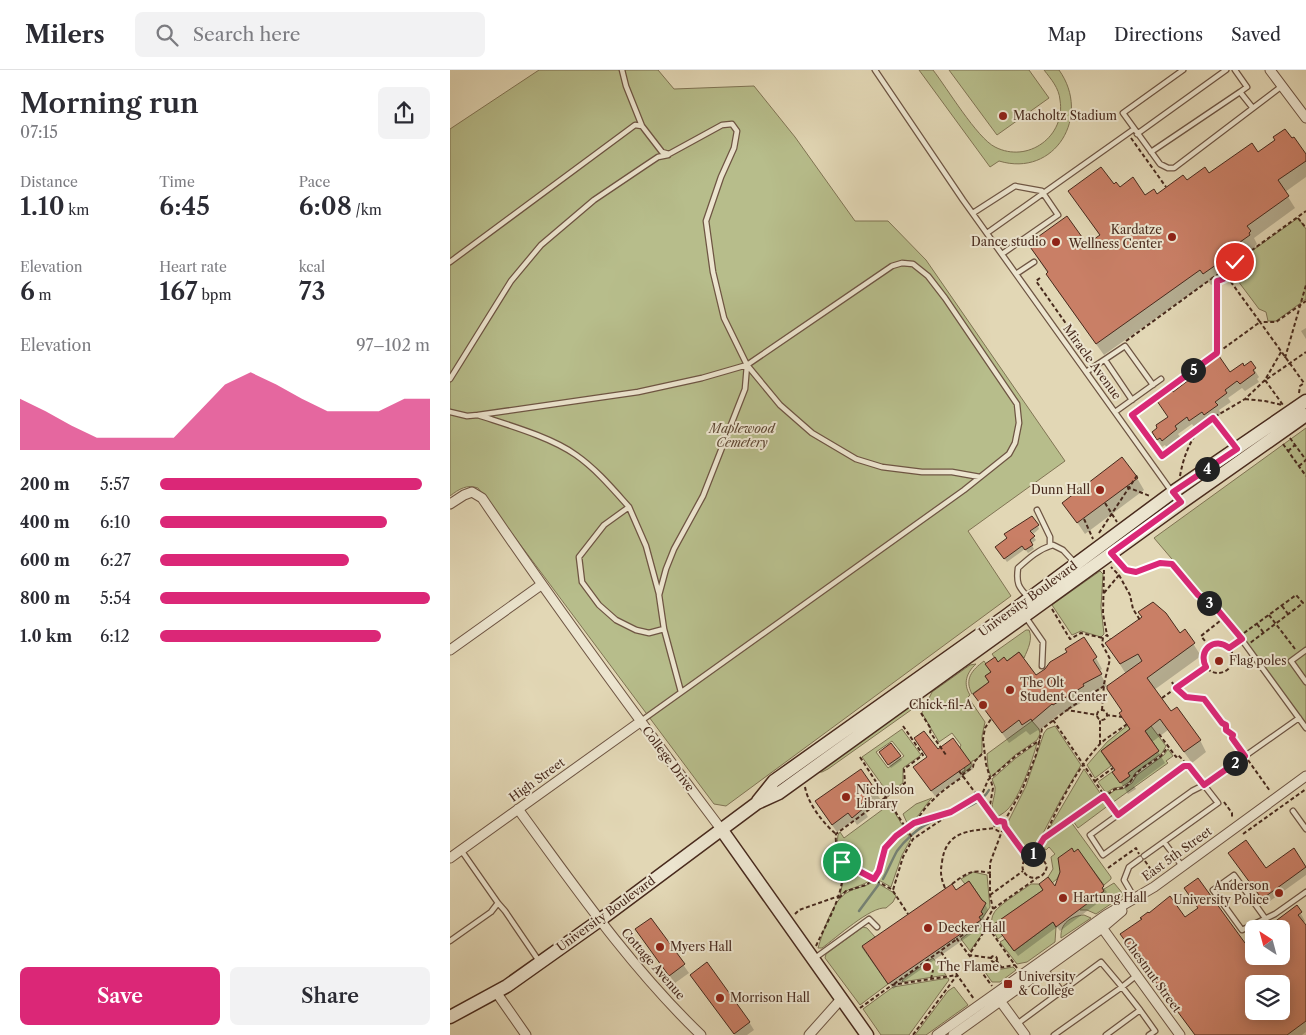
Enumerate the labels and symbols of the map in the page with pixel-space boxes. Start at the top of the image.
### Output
place label: Macholtz Stadium [1013,108,1117,123]
marker: Macholtz Stadium [997,110,1009,122]
place label: Kardatze Wellness Center [1068,222,1162,251]
marker: Kardatze Wellness Center [1166,231,1178,243]
place label: Dance studio [971,234,1046,249]
marker: Dance studio [1050,236,1062,248]
pin [1214,241,1256,283]
street label: Miracle Avenue [1060,321,1125,402]
pin: 5 [1180,358,1206,382]
park label: Maplewood Cemetery [707,421,777,450]
pin: 4 [1194,456,1220,482]
place label: Dunn Hall [1031,482,1090,497]
marker: Dunn Hall [1094,484,1106,496]
street label: University Boulevard [975,557,1081,639]
pin: 3 [1196,590,1222,616]
place label: Flag poles [1229,653,1286,668]
marker: Flag poles [1213,655,1225,667]
place label: The Olt Student Center [1020,675,1107,704]
marker: The Olt Student Center [1004,684,1016,696]
place label: Chick-fil-A [909,697,974,712]
marker: Chick-fil-A [977,699,989,711]
street label: College Drive [639,723,698,795]
pin: 2 [1222,750,1248,776]
street label: High Street [506,754,568,805]
place label: Nicholson Library [856,782,915,811]
marker: Nicholson Library [840,791,852,803]
street label: East 5th Street [1139,823,1215,884]
pin [821,841,863,883]
pin: 1 [1020,842,1046,866]
street label: University Boulevard [553,872,659,954]
place label: Anderson University Police [1173,878,1269,907]
marker: Anderson University Police [1273,887,1285,899]
place label: Hartung Hall [1073,890,1147,905]
marker: Hartung Hall [1057,892,1069,904]
place label: Decker Hall [938,920,1006,935]
north arrow [1245,920,1290,965]
marker: Decker Hall [922,922,934,934]
street label: Cottage Avenue [618,925,689,1003]
street label: Chestnut Street [1120,934,1185,1016]
place label: Myers Hall [670,939,732,954]
marker: Myers Hall [654,941,666,953]
place label: The Flame [937,959,999,974]
marker: The Flame [921,961,933,973]
place label: University & College [1018,969,1076,998]
marker: University & College [1002,978,1014,990]
place label: Morrison Hall [730,990,810,1005]
marker: Morrison Hall [714,992,726,1004]

